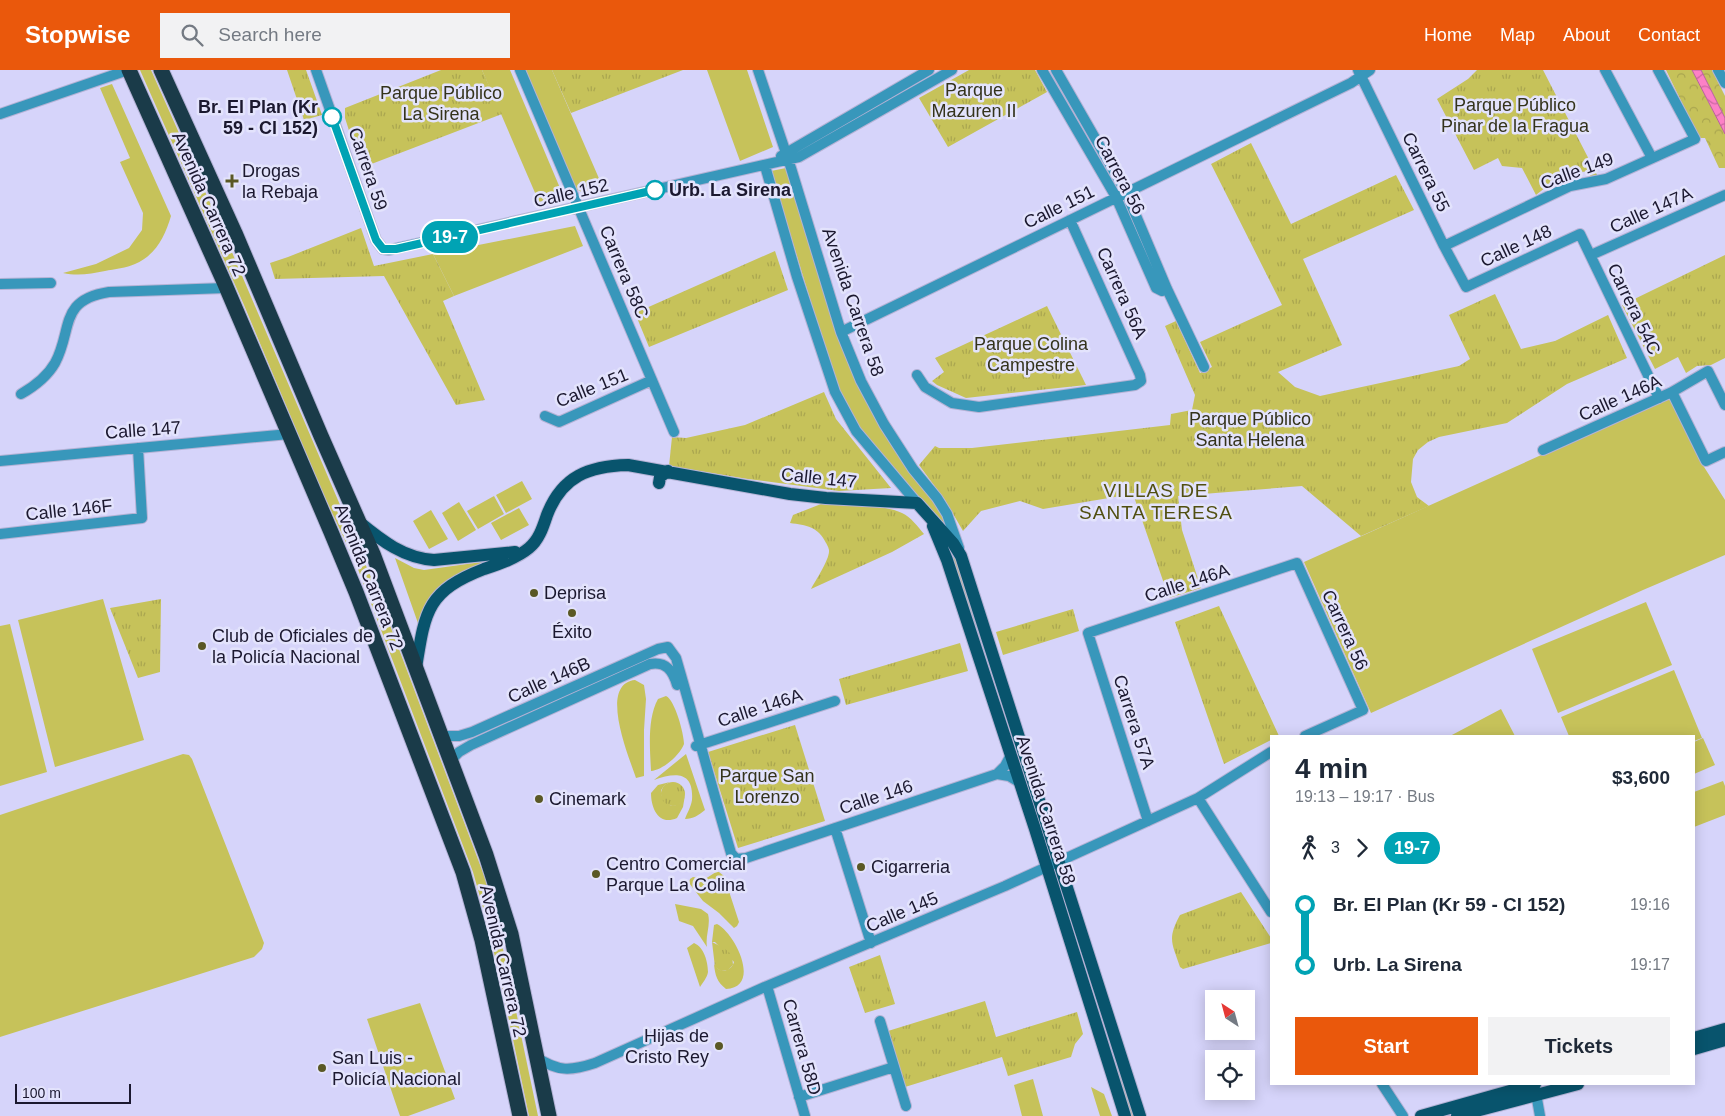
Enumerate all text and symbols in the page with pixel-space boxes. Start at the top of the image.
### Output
search box [160,13,510,58]
text: Stopwise [25,21,130,48]
icon: search [178,21,206,49]
text: Search here [218,24,322,45]
text: Home [1424,25,1472,45]
text: Map [1500,25,1535,45]
text: About [1563,25,1610,45]
text: Contact [1638,25,1700,45]
park label: Parque Mazuren II [931,80,1017,121]
park label: Parque Público La Sirena [380,83,502,124]
park label: Parque Público Pinar de la Fragua [1441,95,1590,136]
place label: Br. El Plan (Kr 59 - Cl 152) [198,97,318,138]
marker: Br. El Plan (Kr 59 - Cl 152) [322,107,342,127]
street label: Carrera 59 [345,125,391,213]
street label: Avenida Carrera 72 [168,129,250,279]
street label: Carrera 55 [1398,129,1454,215]
street label: Carrera 56 [1091,132,1149,218]
street label: Calle 149 [1538,149,1616,193]
place label: Drogas la Rebaja [242,161,319,202]
marker: Drogas la Rebaja [226,175,238,187]
street label: Calle 152 [532,175,610,211]
marker: Urb. La Sirena [645,180,665,200]
place label: Urb. La Sirena [669,180,792,200]
street label: Calle 151 [1020,181,1098,233]
street label: Calle 147A [1607,183,1695,237]
line badge: 19-7 [415,221,485,253]
street label: Calle 148 [1477,221,1555,271]
street label: Carrera 58C [595,223,653,321]
street label: Avenida Carrera 58 [818,225,888,379]
text: 19-7 [432,227,468,247]
street label: Carrera 56A [1093,244,1151,342]
street label: Carrera 54C [1603,260,1665,358]
park label: Parque Colina Campestre [974,334,1089,375]
street label: Calle 151 [553,364,631,412]
street label: Calle 146A [1576,371,1664,425]
park label: Parque Público Santa Helena [1189,409,1311,450]
street label: Calle 147 [104,417,182,443]
street label: Calle 147 [780,464,858,492]
district label: VILLAS DE SANTA TERESA [1079,480,1233,523]
street label: Calle 146F [25,496,113,524]
street label: Avenida Carrera 72 [331,501,407,653]
street label: Calle 146A [1142,560,1232,606]
place label: Deprisa [544,583,607,603]
marker: Deprisa [528,587,540,599]
street label: Carrera 56 [1318,587,1372,673]
marker: Éxito [566,607,578,619]
place label: Éxito [552,622,592,642]
place label: Club de Oficiales de la Policía Nacional [212,626,373,667]
marker: Club de Oficiales de la Policía Nacional [196,640,208,652]
street label: Calle 146B [505,653,593,707]
street label: Carrera 57A [1109,672,1159,772]
street label: Calle 146A [715,685,805,731]
street label: Avenida Carrera 58 [1012,733,1080,887]
text: 4 min [1295,753,1368,784]
park label: Parque San Lorenzo [719,766,815,807]
text: $3,600 [1612,767,1670,788]
street label: Calle 146 [837,776,915,818]
text: 19:13 – 19:17 · Bus [1295,788,1435,805]
place label: Cinemark [549,789,627,809]
marker: Cinemark [533,793,545,805]
icon: walk [1295,834,1323,862]
icon: forward [1348,834,1376,862]
text: 19-7 [1394,838,1430,858]
text: 3 [1331,839,1340,856]
place label: Centro Comercial Parque La Colina [606,854,746,895]
place label: Cigarreria [871,857,951,877]
marker: Cigarreria [855,861,867,873]
marker: Centro Comercial Parque La Colina [590,868,602,880]
street label: Avenida Carrera 72 [476,883,530,1039]
street label: Calle 145 [863,888,941,936]
text: Br. El Plan (Kr 59 - Cl 152) [1333,894,1565,915]
text: 19:16 [1630,896,1670,913]
text: Urb. La Sirena [1333,954,1462,975]
text: 19:17 [1630,956,1670,973]
north arrow [1205,990,1255,1040]
map controls [1205,990,1255,1100]
street label: Carrera 58D [779,997,825,1097]
button: Start [1295,1017,1478,1075]
button: Tickets [1488,1017,1670,1075]
place label: Hijas de Cristo Rey [625,1026,709,1067]
marker: Hijas de Cristo Rey [713,1040,725,1052]
place label: San Luis - Policía Nacional [332,1048,461,1089]
button: locate [1205,1050,1255,1100]
marker: San Luis - Policía Nacional [316,1062,328,1074]
scale bar [15,1081,131,1104]
text: 100 m [22,1085,61,1101]

